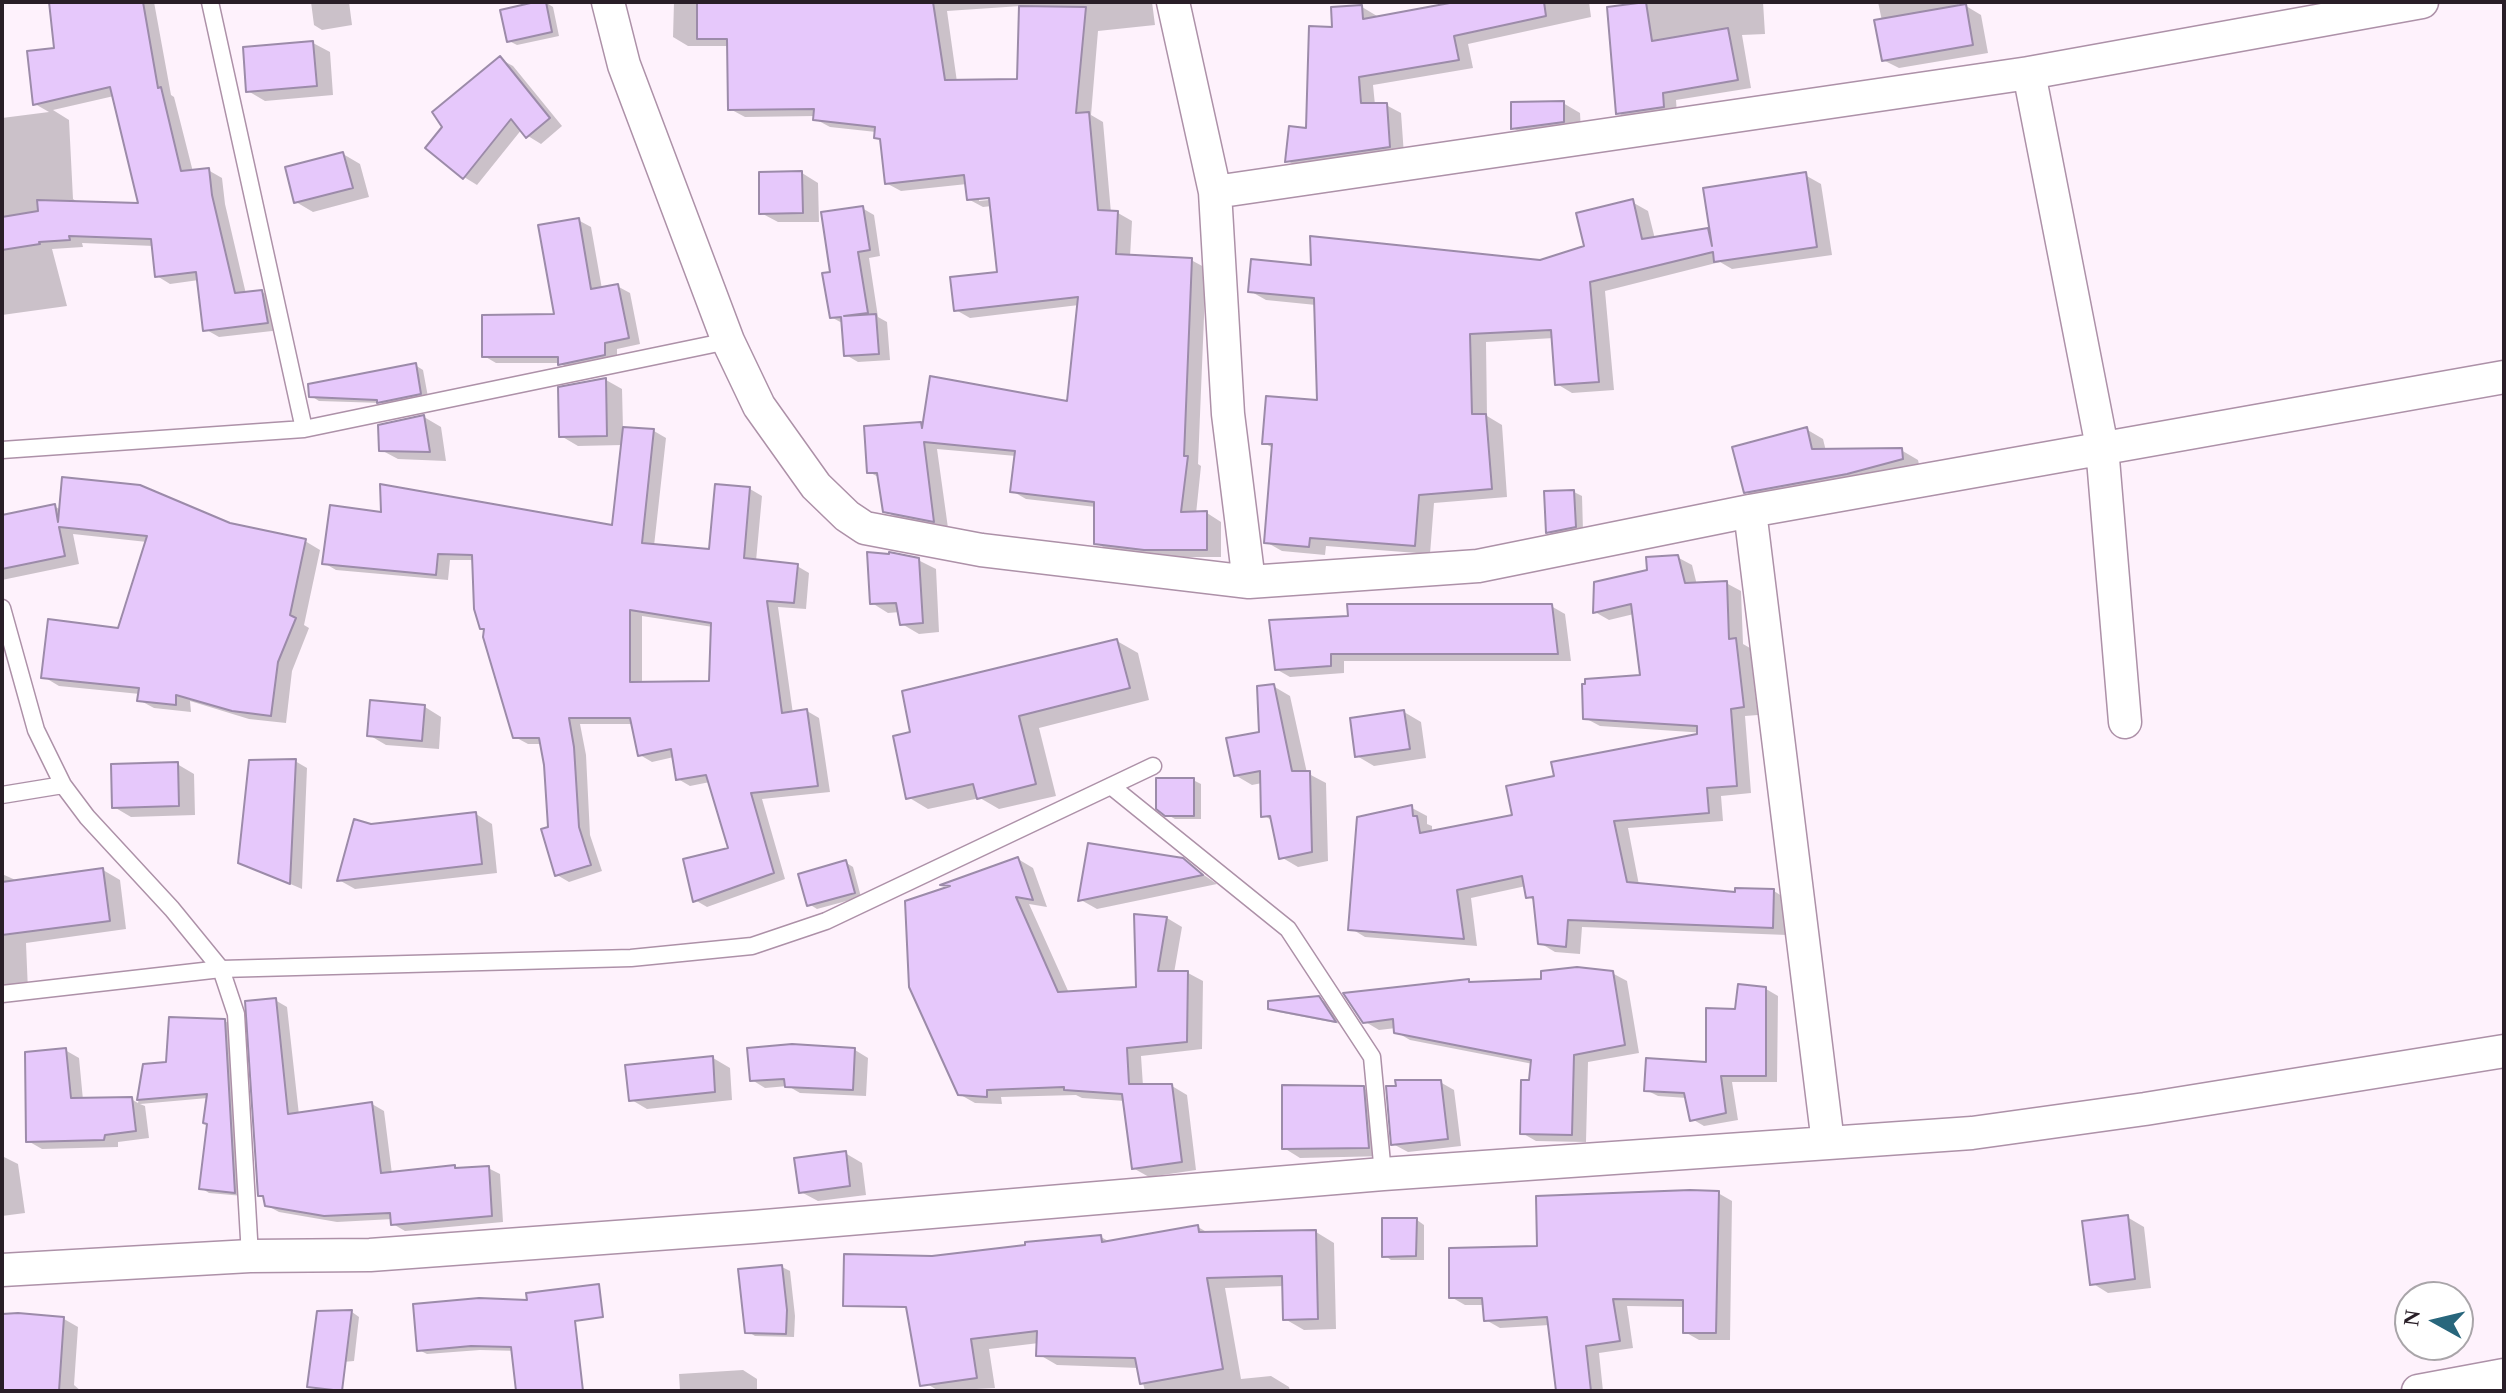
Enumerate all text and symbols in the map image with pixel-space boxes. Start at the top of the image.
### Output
north arrow [2394,1281,2474,1361]
text: N [2398,1308,2425,1327]

